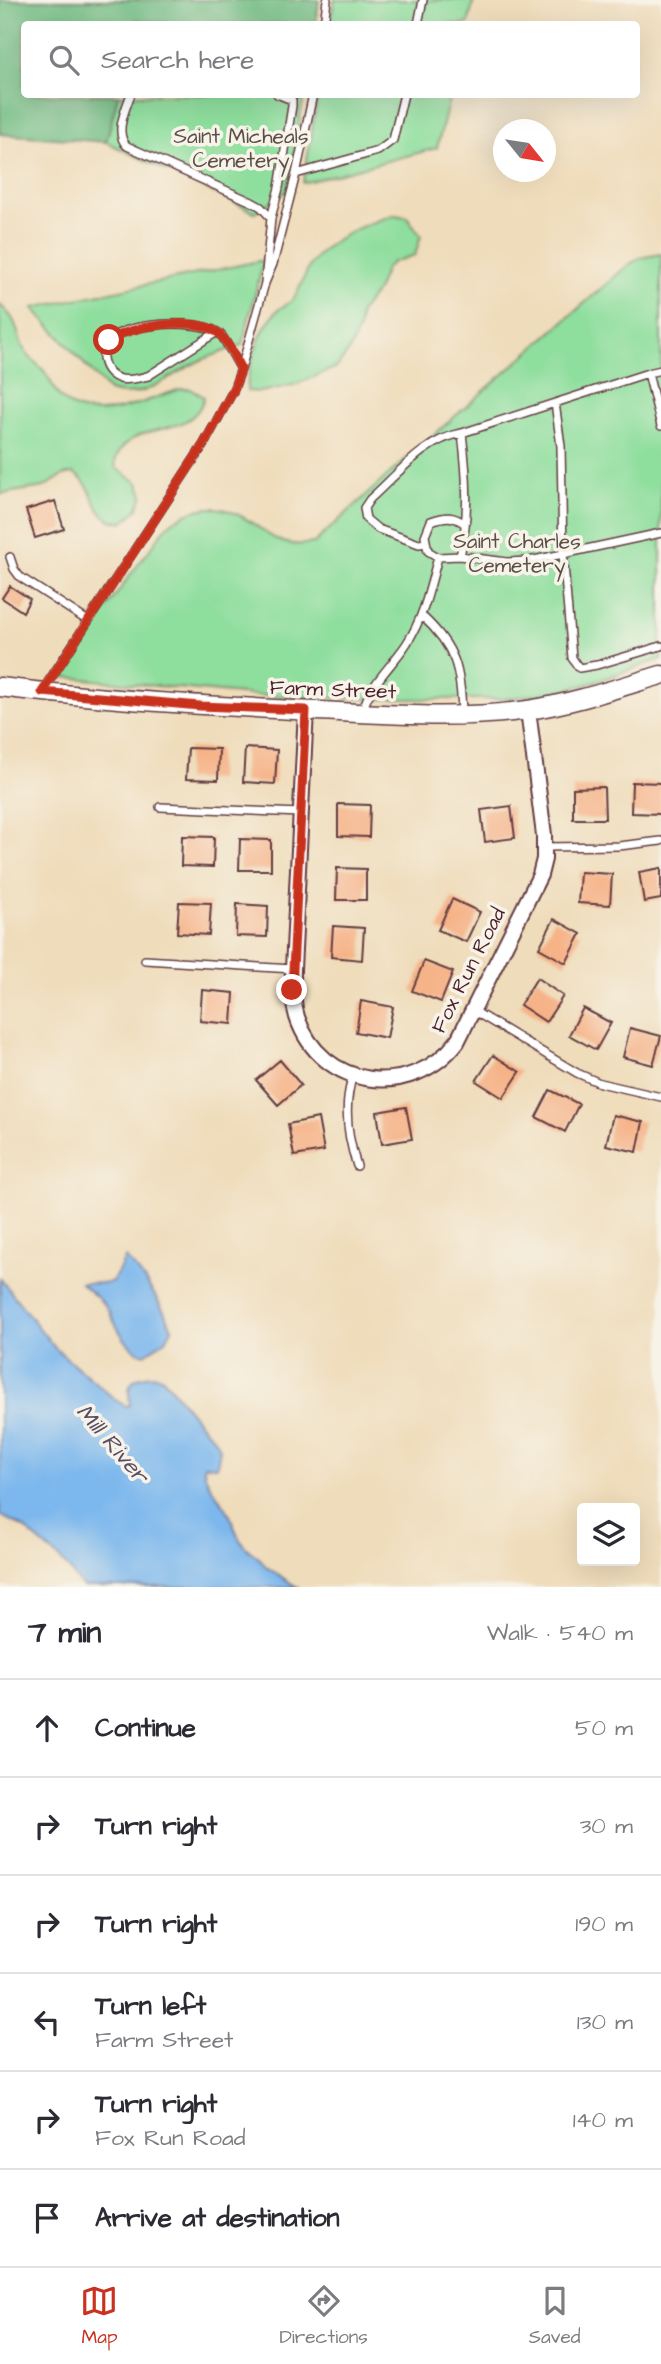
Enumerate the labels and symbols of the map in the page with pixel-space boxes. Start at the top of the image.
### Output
north arrow [493,119,556,182]
park label: Saint Micheals Cemetery [174,122,308,177]
route start [93,324,124,355]
park label: Saint Charles Cemetery [453,527,581,582]
street label: Farm Street [269,673,397,706]
street label: Fox Run Road [424,902,513,1038]
route end [276,974,307,1005]
water label: Mill River [69,1397,157,1492]

